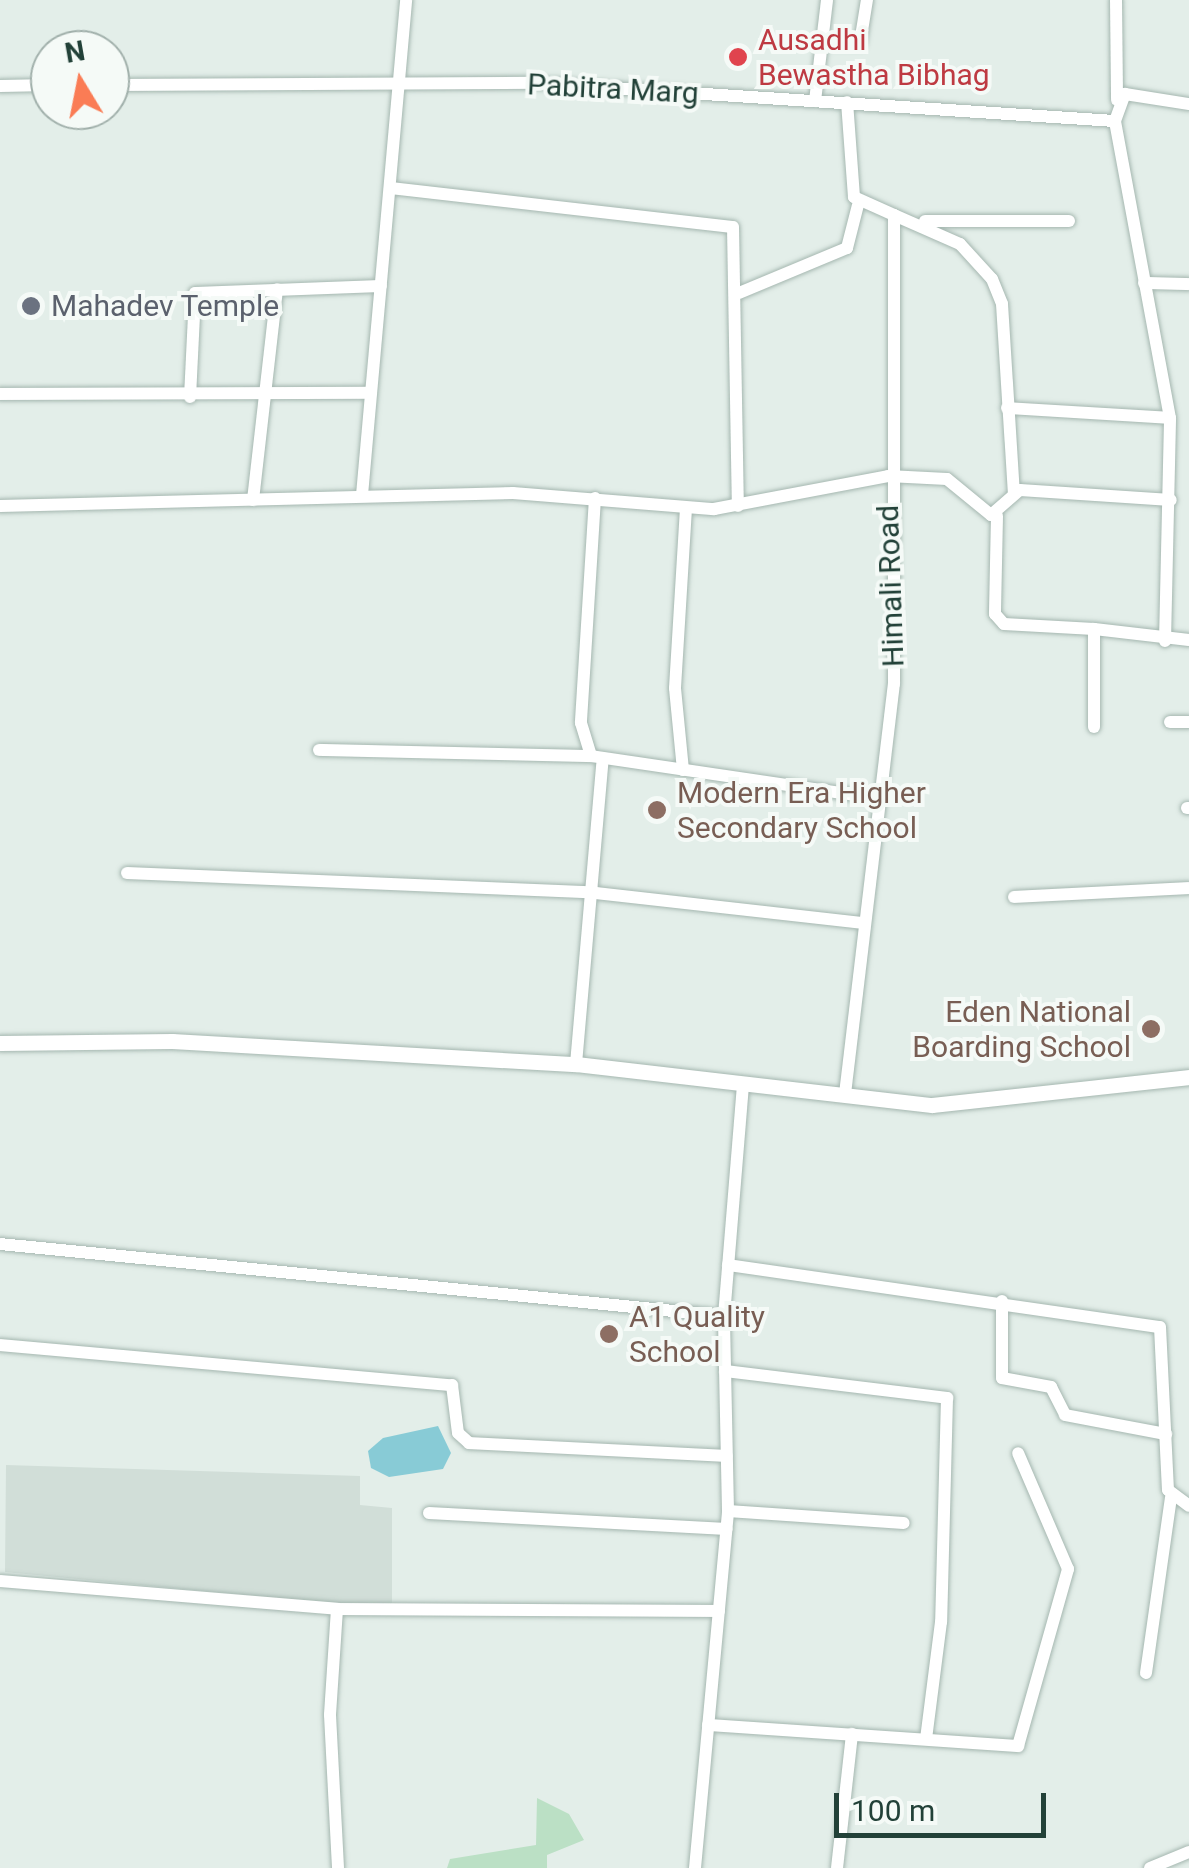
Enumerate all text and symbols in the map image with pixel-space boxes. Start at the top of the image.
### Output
place label: Ausadhi Bewastha Bibhag [758,22,990,92]
north arrow [30,30,130,130]
text: N [62,34,88,70]
marker: Ausadhi Bewastha Bibhag [727,46,749,68]
street label: Pabitra Marg [526,67,700,111]
place label: Mahadev Temple [51,288,280,324]
marker: Mahadev Temple [20,295,42,317]
street label: Himali Road [870,504,912,668]
place label: Modern Era Higher Secondary School [677,775,926,846]
marker: Modern Era Higher Secondary School [646,799,668,821]
place label: Eden National Boarding School [912,994,1131,1064]
marker: Eden National Boarding School [1140,1018,1162,1040]
place label: A1 Quality School [629,1299,765,1370]
marker: A1 Quality School [598,1323,620,1345]
scale bar [839,1773,1052,1835]
text: 100 m [851,1793,935,1828]

